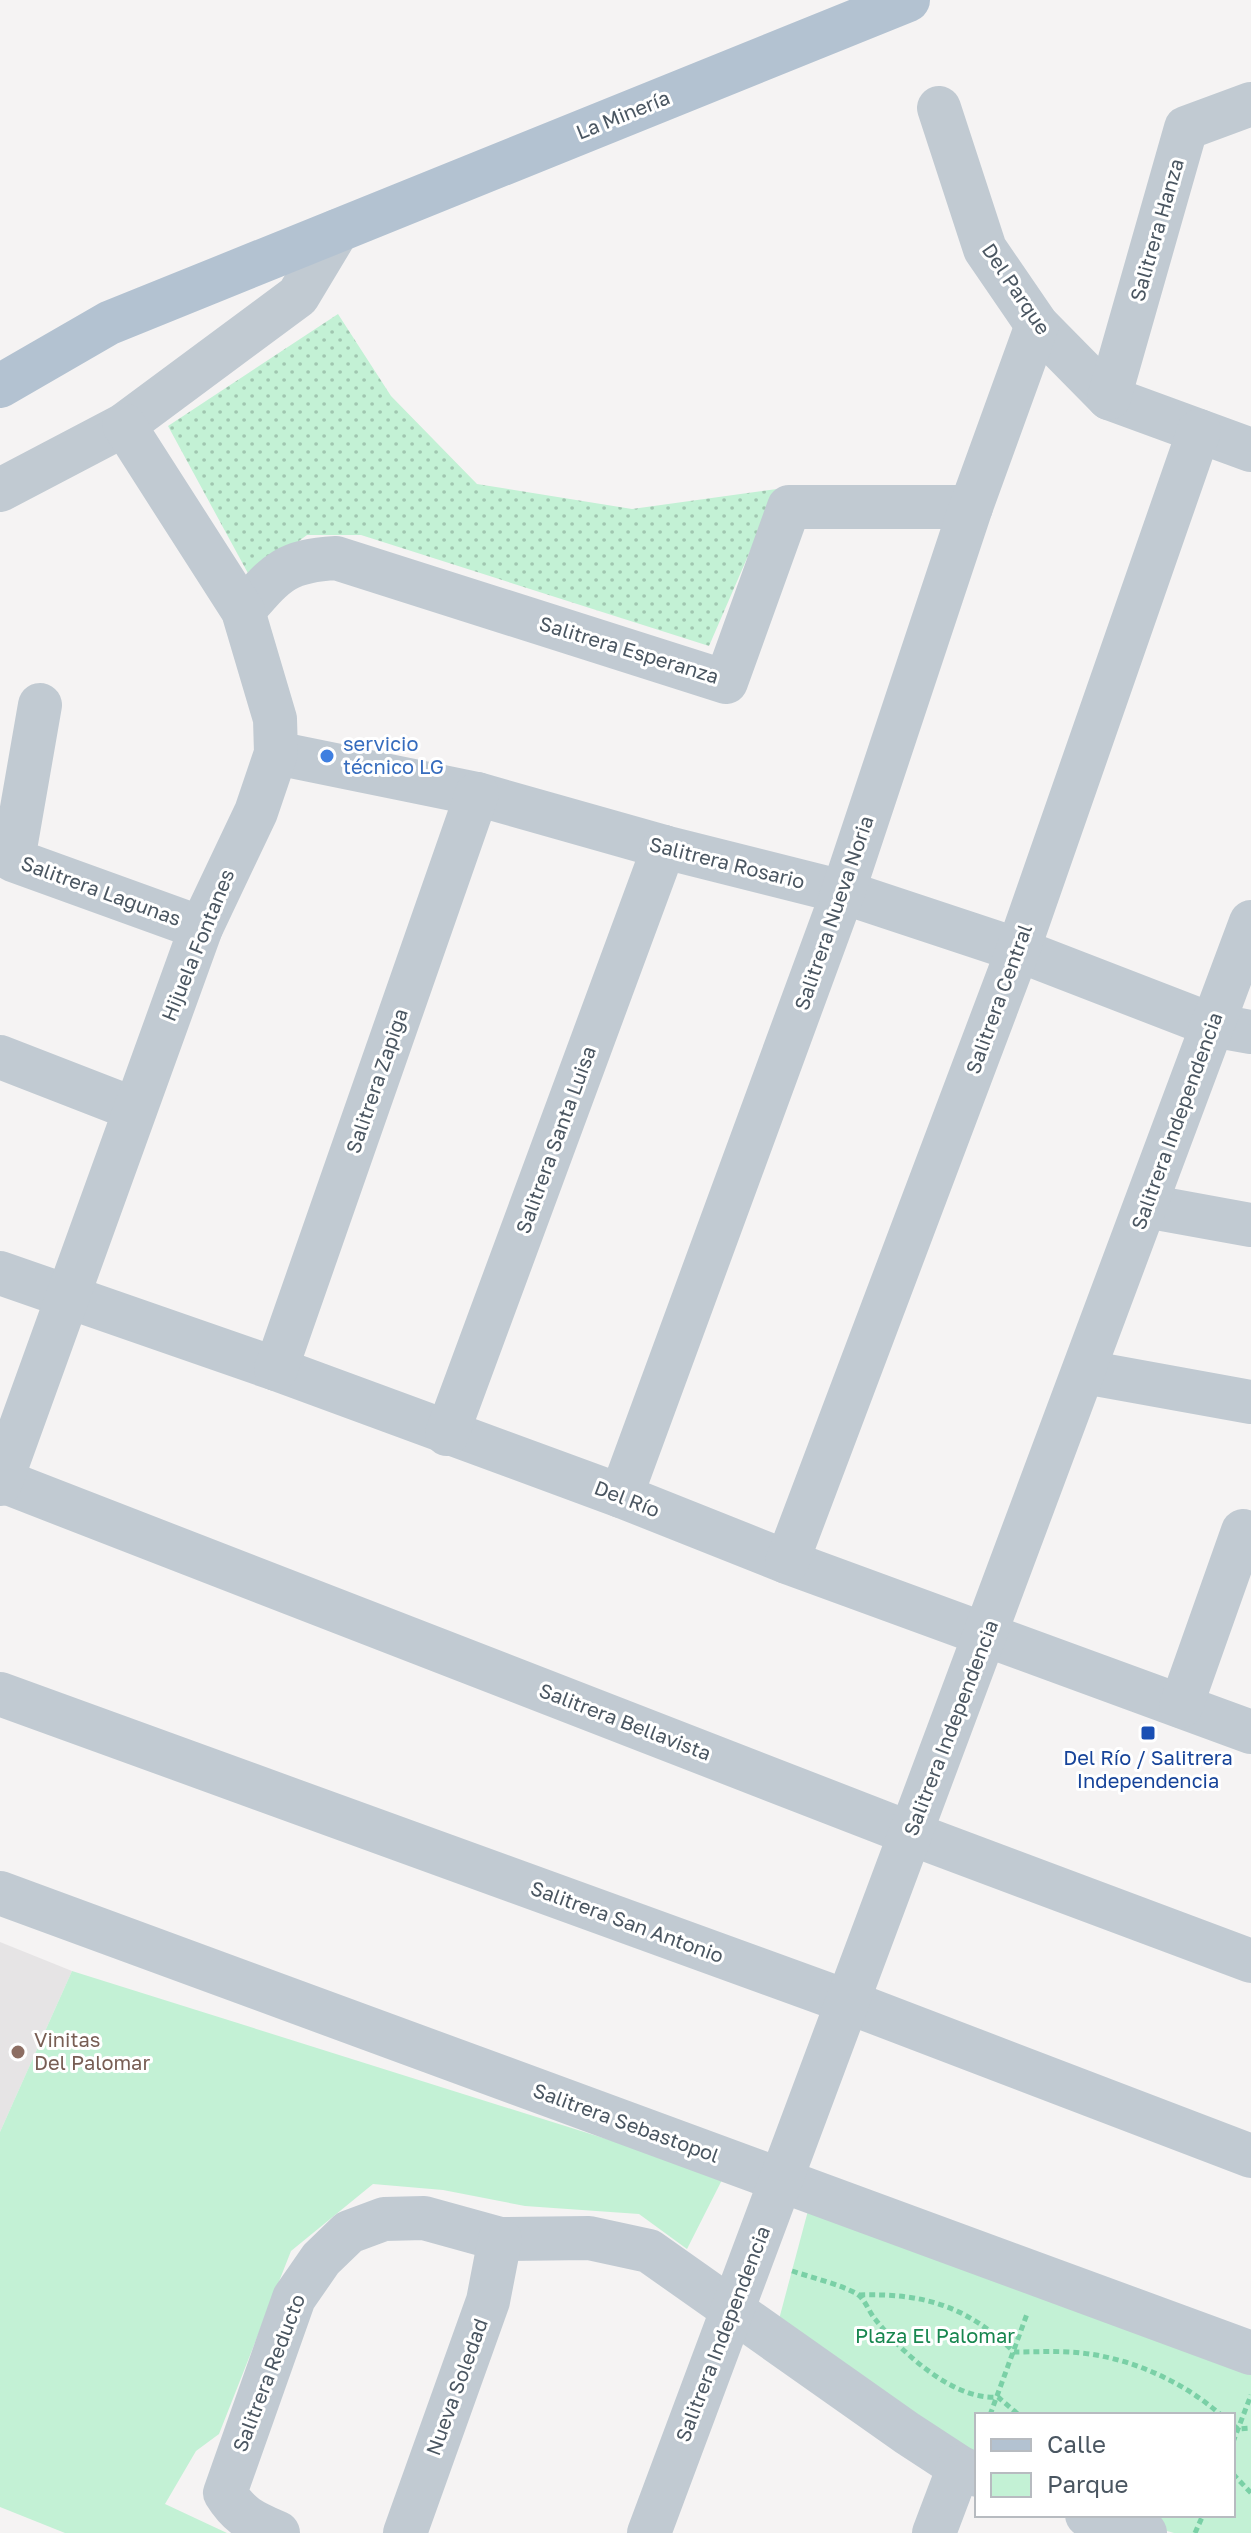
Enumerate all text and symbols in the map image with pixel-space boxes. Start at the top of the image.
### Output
street label: La Minería [572,84,673,144]
street label: Salitrera Hanza [1124,156,1188,304]
street label: Del Parque [978,238,1056,339]
street label: Salitrera Esperanza [537,610,722,688]
place label: servicio técnico LG [343,731,444,778]
marker: servicio técnico LG [318,747,336,765]
street label: Salitrera Nueva Noria [788,812,878,1013]
street label: Salitrera Rosario [647,831,807,893]
street label: Salitrera Lagunas [18,850,185,930]
street label: Hijuela Fontanes [156,865,239,1024]
street label: Salitrera Central [960,921,1036,1077]
street label: Salitrera Zapiga [340,1005,412,1156]
street label: Salitrera Independencia [1126,1009,1227,1233]
street label: Salitrera Santa Luisa [510,1043,600,1237]
street label: Del Río [591,1475,663,1521]
street label: Salitrera Independencia [898,1616,1002,1839]
street label: Salitrera Bellavista [536,1677,715,1765]
marker: Del Río / Salitrera Independencia [1139,1724,1157,1742]
place label: Del Río / Salitrera Independencia [1063,1745,1233,1792]
street label: Salitrera San Antonio [528,1875,727,1967]
place label: Vinitas Del Palomar [34,2027,150,2074]
marker: Vinitas Del Palomar [9,2043,27,2061]
street label: Salitrera Sebastopol [530,2077,723,2167]
street label: Salitrera Independencia [670,2222,774,2445]
street label: Salitrera Reducto [227,2290,309,2455]
street label: Nueva Soledad [420,2315,492,2458]
park label: Plaza El Palomar [855,2323,1015,2347]
legend [975,2413,1235,2517]
text: Calle [1047,2429,1106,2458]
text: Parque [1047,2469,1128,2498]

